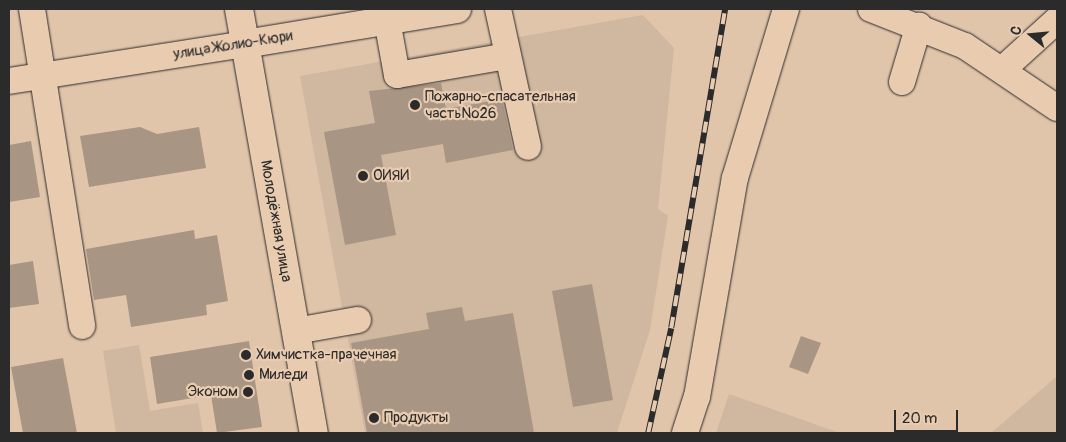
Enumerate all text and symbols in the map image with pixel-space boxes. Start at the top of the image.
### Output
north arrow [1006,10,1056,60]
text: С [1007,24,1026,37]
street label: улица Жолио-Кюри [172,27,294,63]
place label: Пожарно-спасательная часть№26 [425,87,576,122]
marker: Пожарно-спасательная часть№26 [409,99,421,111]
street label: Молодёжная улица [256,159,296,283]
place label: ОИЯИ [373,167,409,185]
marker: ОИЯИ [357,170,369,182]
place label: Химчистка-прачечная [256,346,397,364]
marker: Химчистка-прачечная [240,349,252,361]
place label: Миледи [259,366,307,384]
marker: Миледи [243,369,255,381]
place label: Эконом [188,383,238,401]
marker: Эконом [242,386,254,398]
scale bar [896,400,960,432]
place label: Продукты [384,409,448,427]
text: 20 m [902,409,937,428]
marker: Продукты [368,412,380,424]

